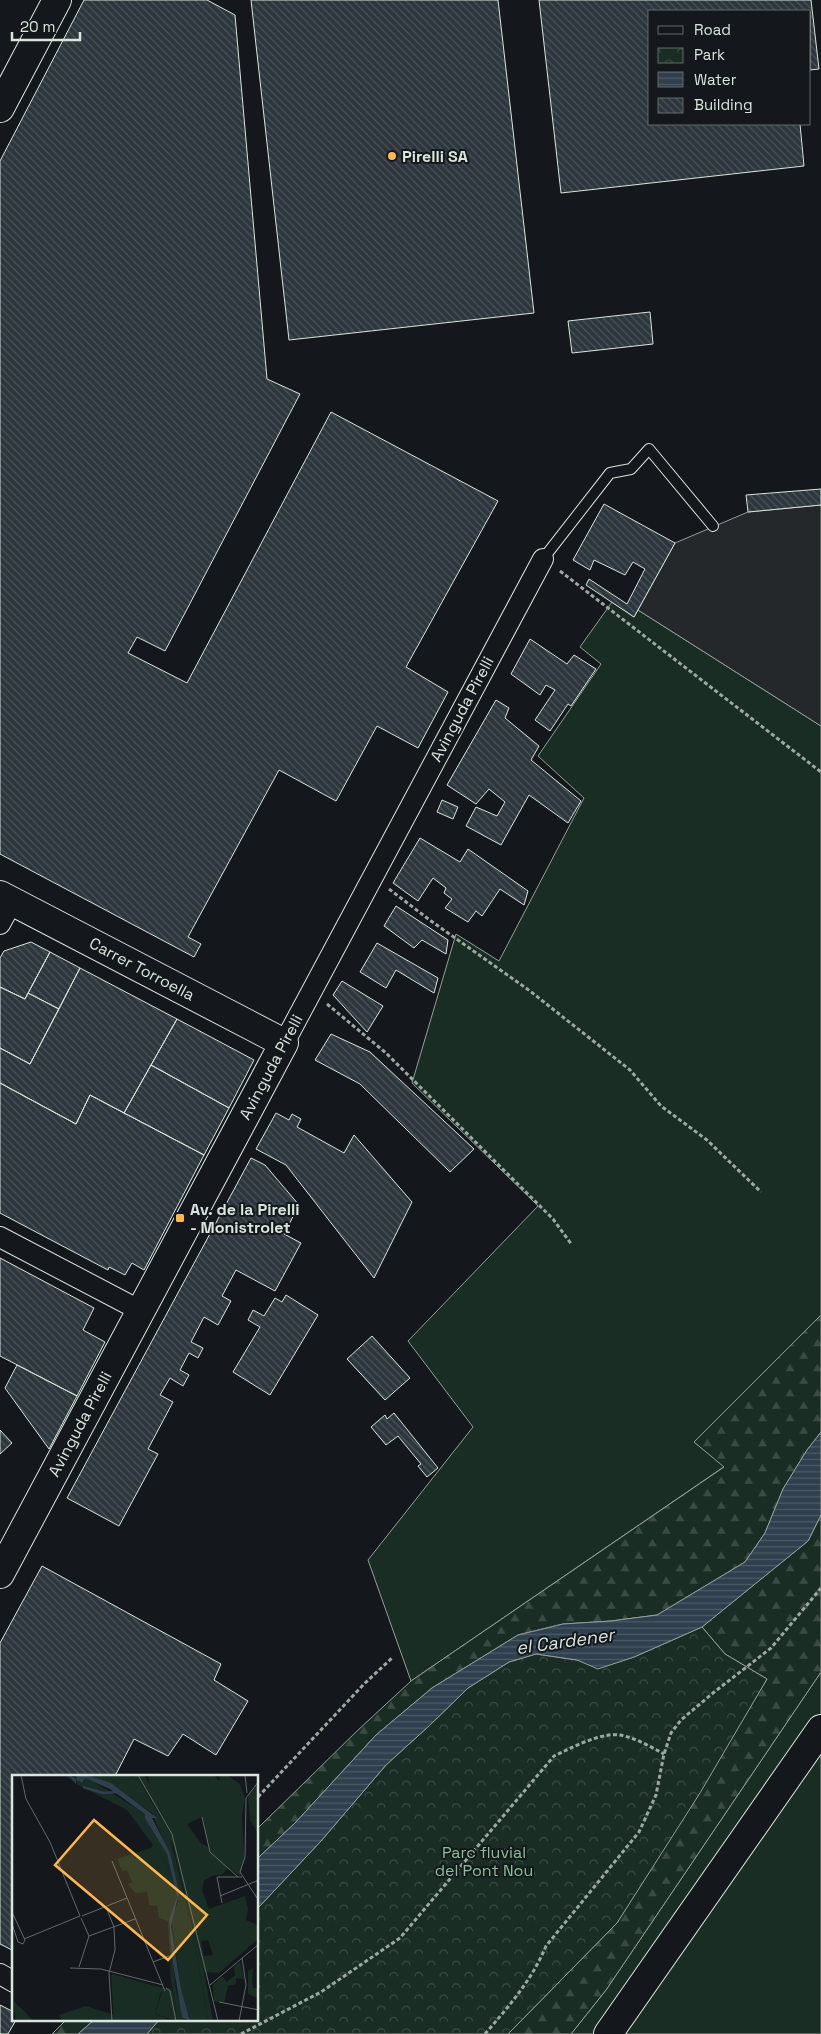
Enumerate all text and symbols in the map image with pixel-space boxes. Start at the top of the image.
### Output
scale bar [12,10,80,42]
legend [648,10,811,125]
text: 20 m [20,17,55,36]
text: Road [694,20,731,39]
text: Park [694,45,725,64]
text: Water [694,70,737,89]
text: Building [694,95,753,114]
place label: Pirelli SA [402,146,468,167]
marker: Pirelli SA [386,150,398,162]
street label: Avinguda Pirelli [425,653,499,765]
street label: Carrer Torroella [86,932,198,1006]
street label: Avinguda Pirelli [234,1011,308,1123]
place label: Av. de la Pirelli - Monistrolet [190,1199,300,1238]
marker: Av. de la Pirelli - Monistrolet [174,1212,186,1224]
street label: Avinguda Pirelli [43,1368,117,1480]
water label: el Cardener [514,1622,618,1659]
inset map [12,1775,259,2022]
park label: Parc fluvial del Pont Nou [435,1842,533,1881]

